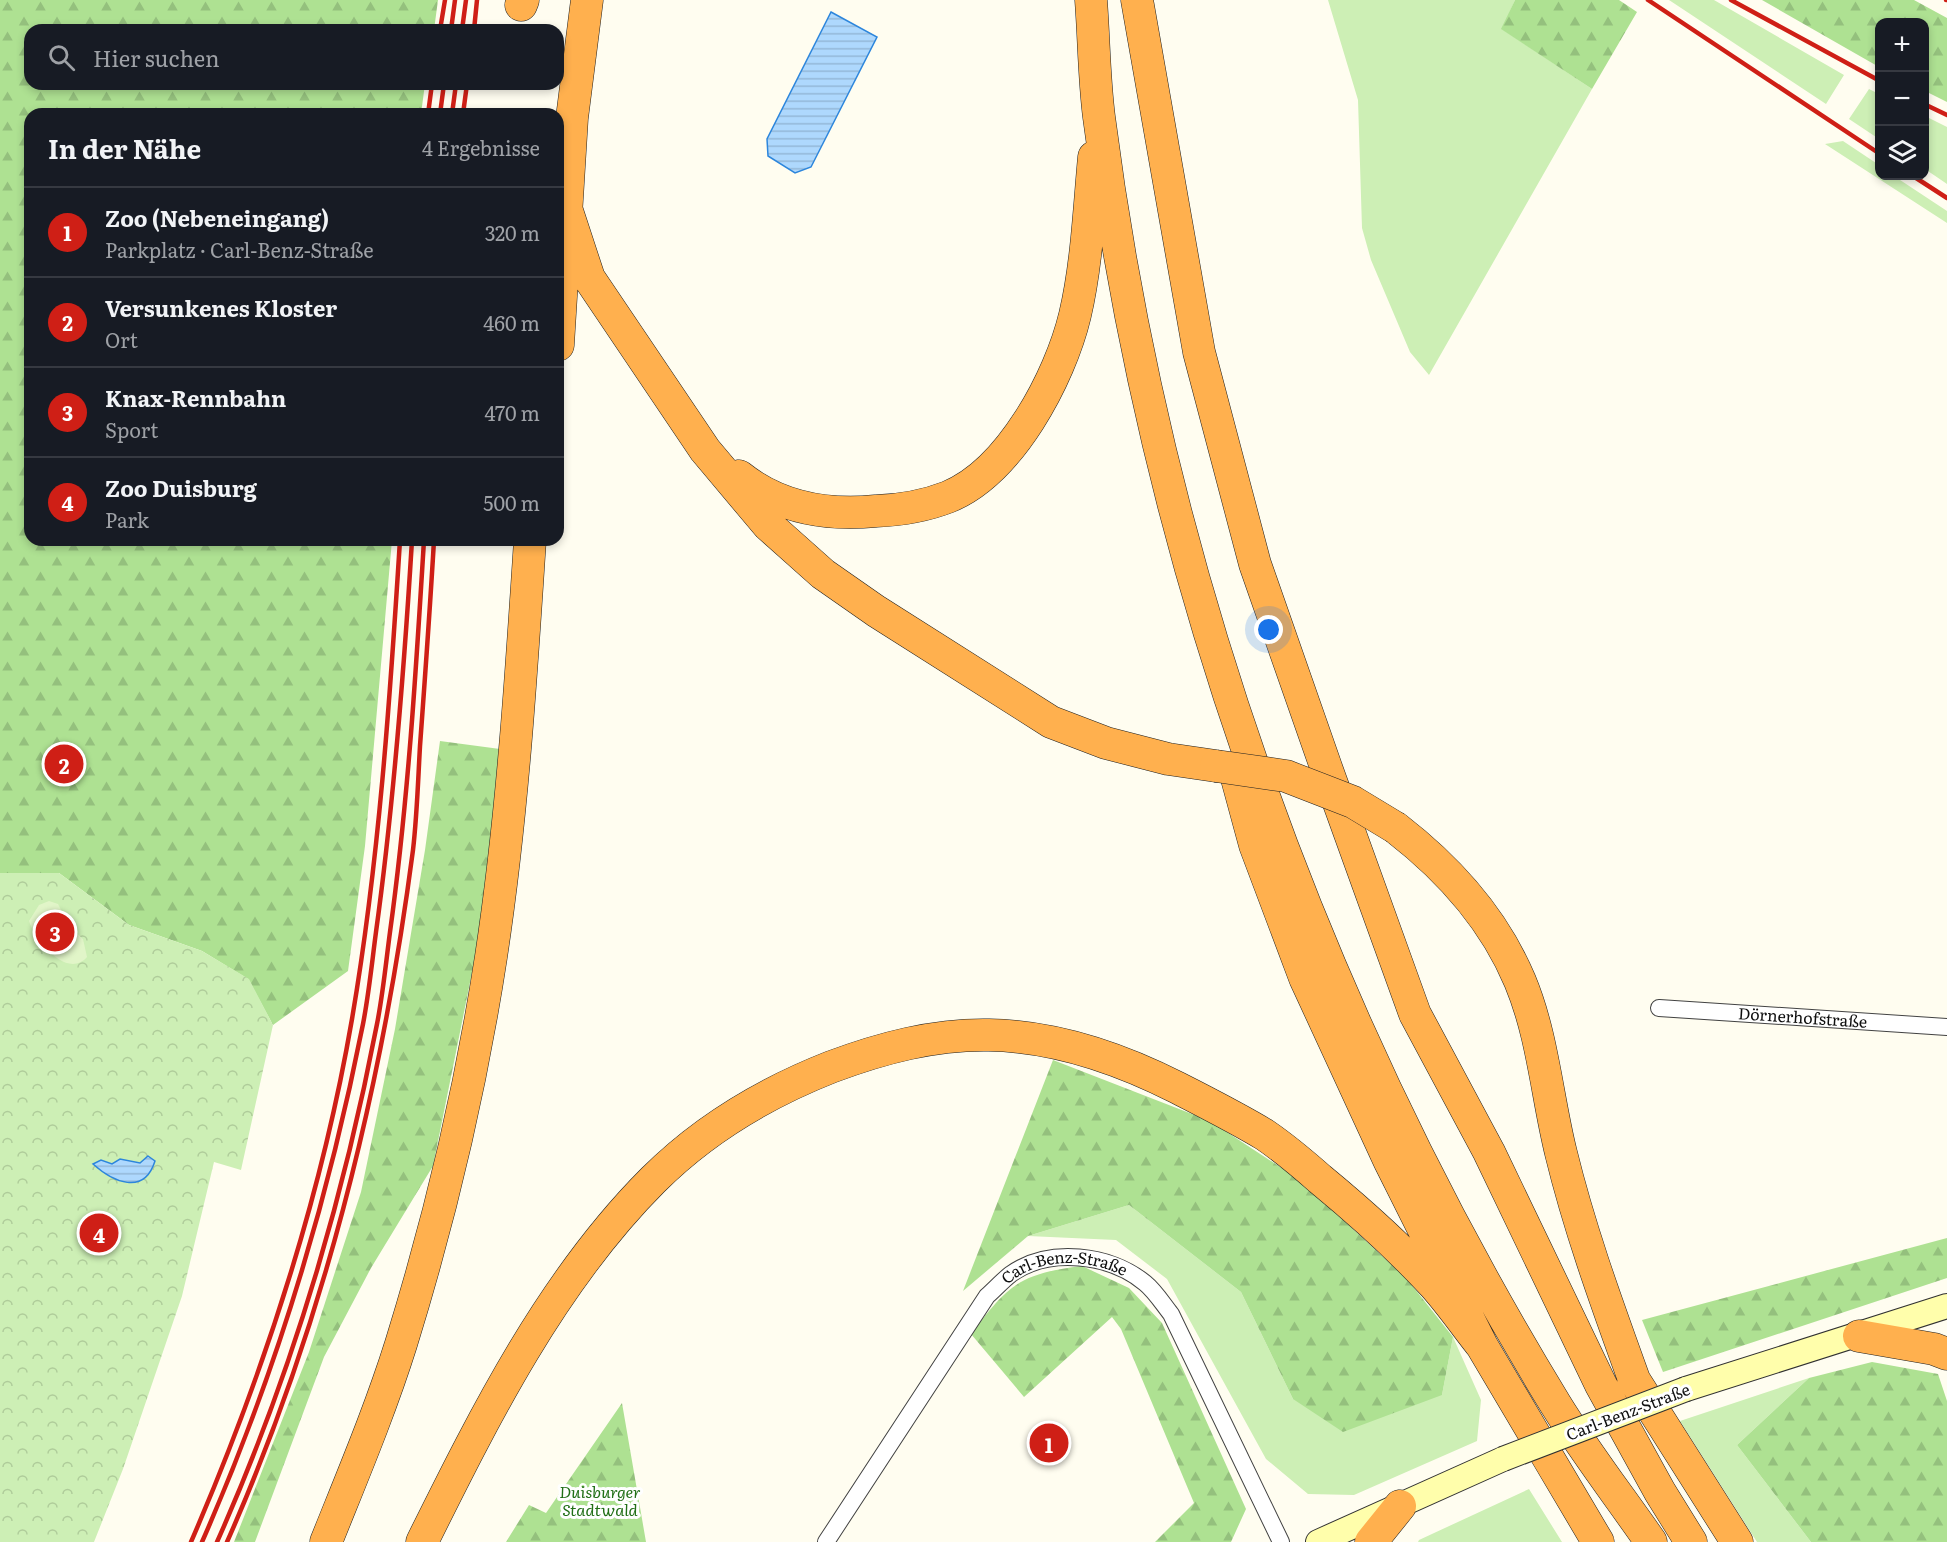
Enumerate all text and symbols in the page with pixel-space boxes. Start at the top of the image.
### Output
map controls [1875,18,1929,180]
button: + [1875,18,1929,72]
search box [24,24,564,90]
icon: search [45,41,78,74]
text: Hier suchen [93,41,220,74]
button: − [1875,72,1929,126]
button: layers [1875,126,1929,180]
text: In der Nähe [48,128,201,167]
text: 4 Ergebnisse [422,132,540,162]
text: Zoo (Nebeneingang) [105,201,329,234]
text: 1 [63,217,72,247]
text: 320 m [485,217,540,247]
text: Parkplatz · Carl-Benz-Straße [105,234,374,264]
text: Versunkenes Kloster [105,291,337,324]
text: 2 [62,307,73,337]
text: 460 m [483,307,540,337]
text: Ort [105,324,138,354]
text: Knax-Rennbahn [105,381,286,414]
text: 3 [62,397,73,427]
text: 470 m [485,397,540,427]
text: Sport [105,414,158,444]
text: Zoo Duisburg [105,471,257,504]
text: 4 [61,487,74,517]
text: 500 m [483,487,540,517]
text: Park [105,504,149,534]
your location [1254,615,1283,644]
pin: 2 [44,742,84,786]
pin: 3 [36,910,74,954]
street label: Dörnerhofstraße [1737,1000,1868,1033]
pin: 4 [80,1210,118,1256]
street label: Carl-Benz-Straße [995,1244,1132,1289]
street label: Carl-Benz-Straße [1562,1376,1693,1446]
pin: 1 [1030,1420,1068,1466]
park label: Duisburger Stadtwald [559,1479,641,1521]

